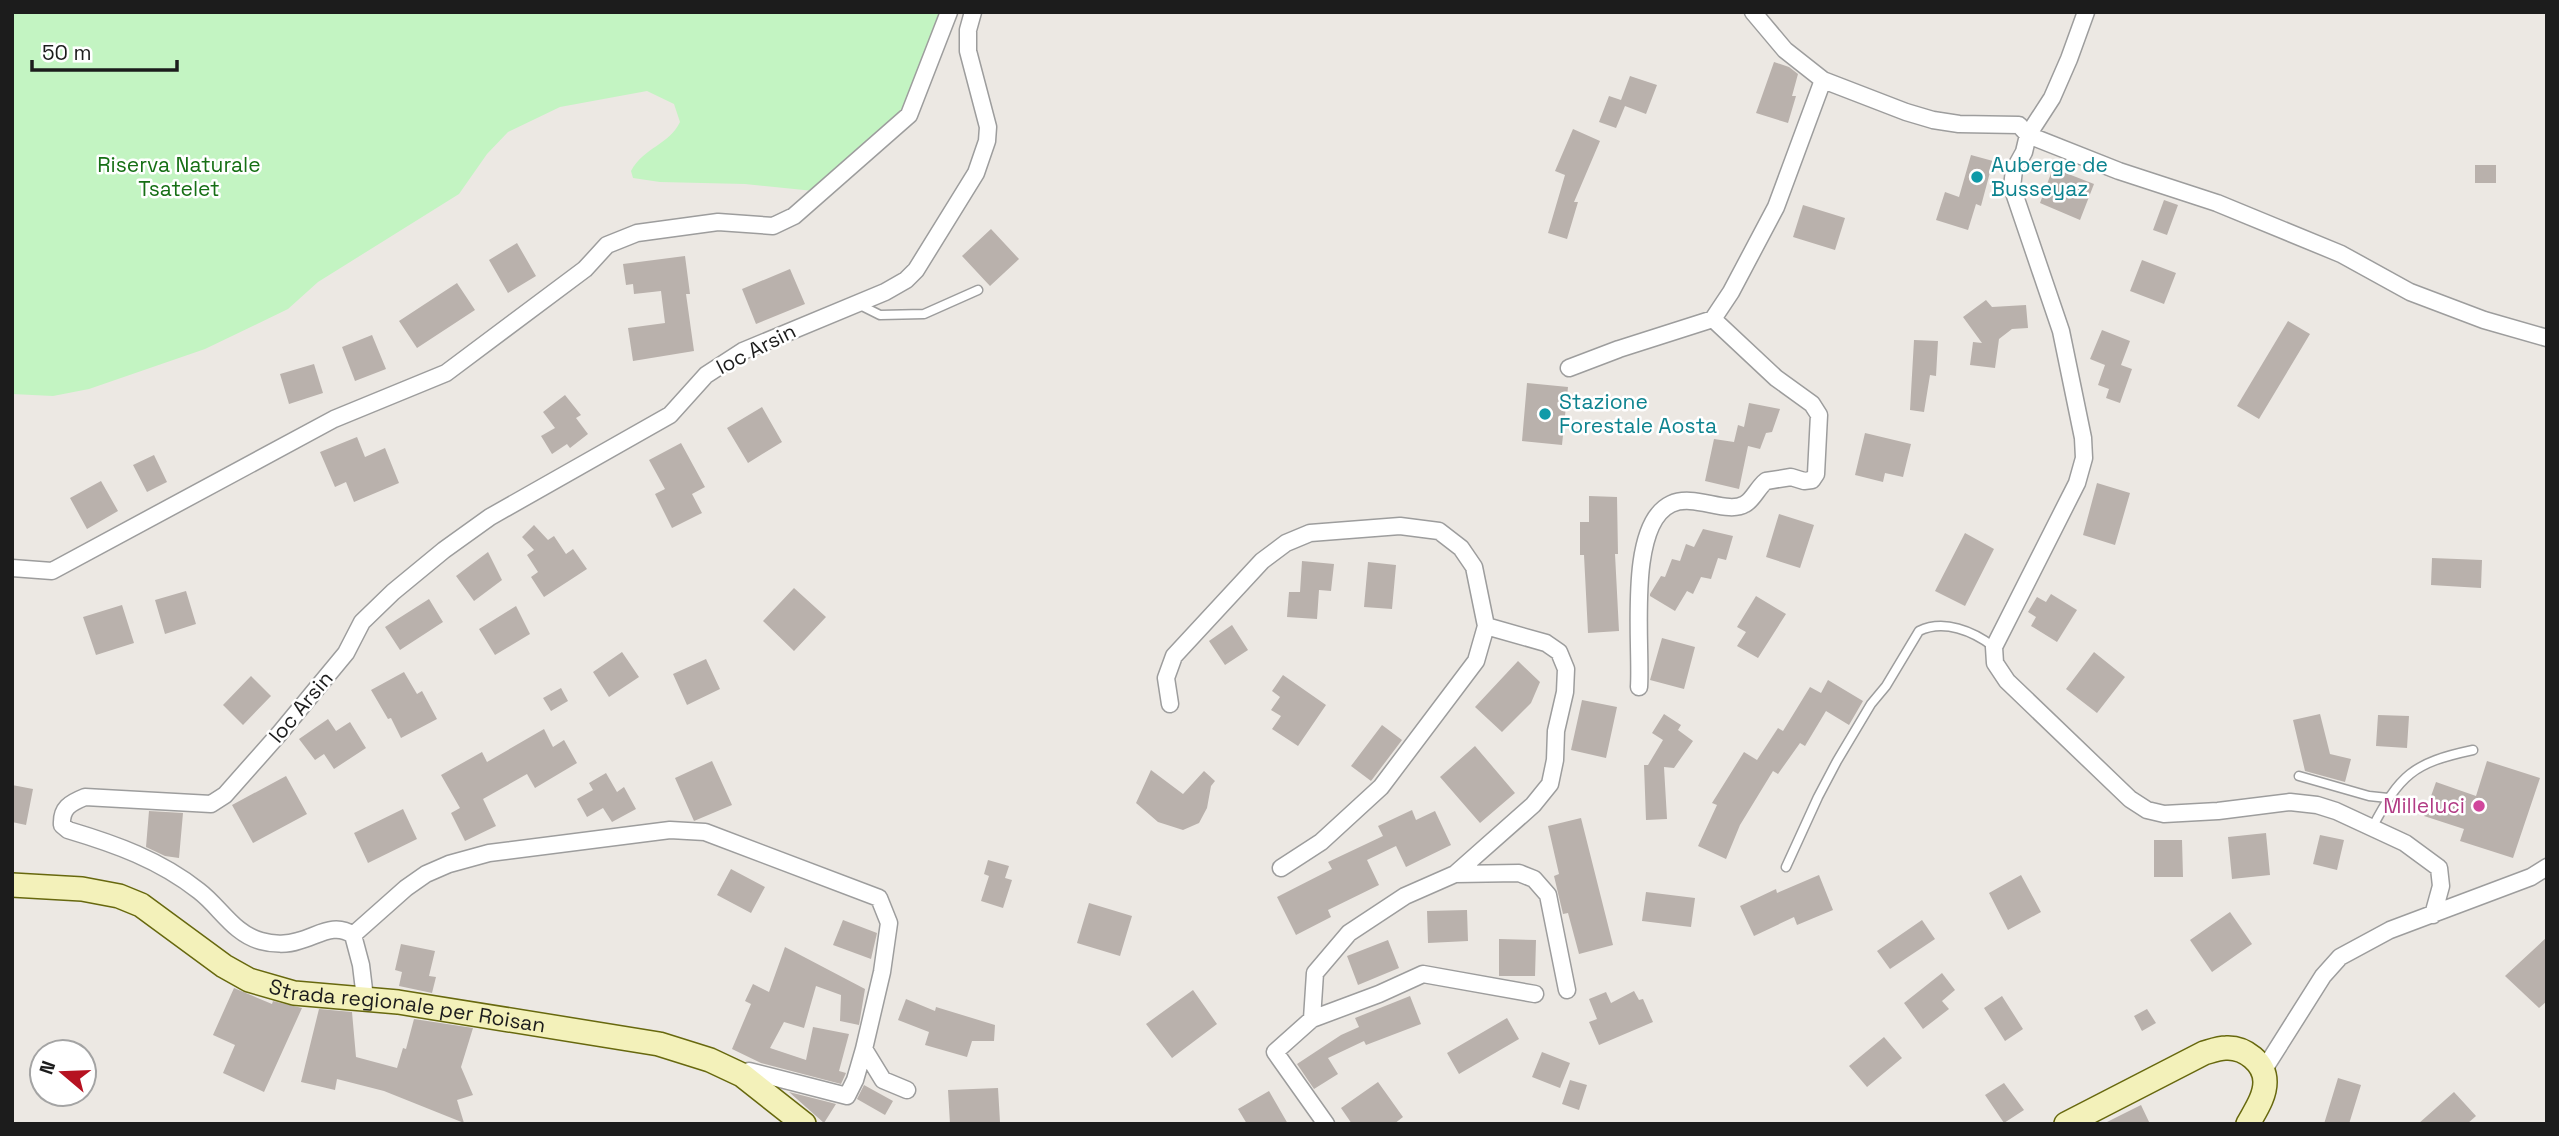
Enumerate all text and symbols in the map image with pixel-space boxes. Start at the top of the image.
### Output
scale bar [32,28,177,72]
text: 50 m [42,39,92,66]
park label: Riserva Naturale Tsatelet [97,151,261,202]
place label: Auberge de Busseyaz [1991,151,2108,202]
marker: Auberge de Busseyaz [1969,169,1985,185]
street label: loc Arsin [711,317,800,380]
place label: Stazione Forestale Aosta [1559,388,1717,439]
marker: Stazione Forestale Aosta [1537,406,1553,422]
street label: loc Arsin [263,665,339,748]
place label: Milleluci [2383,792,2465,819]
marker: Milleluci [2471,798,2487,814]
street label: Strada regionale per Roisan [266,972,547,1039]
north arrow [28,1038,98,1108]
text: N [34,1058,61,1078]

